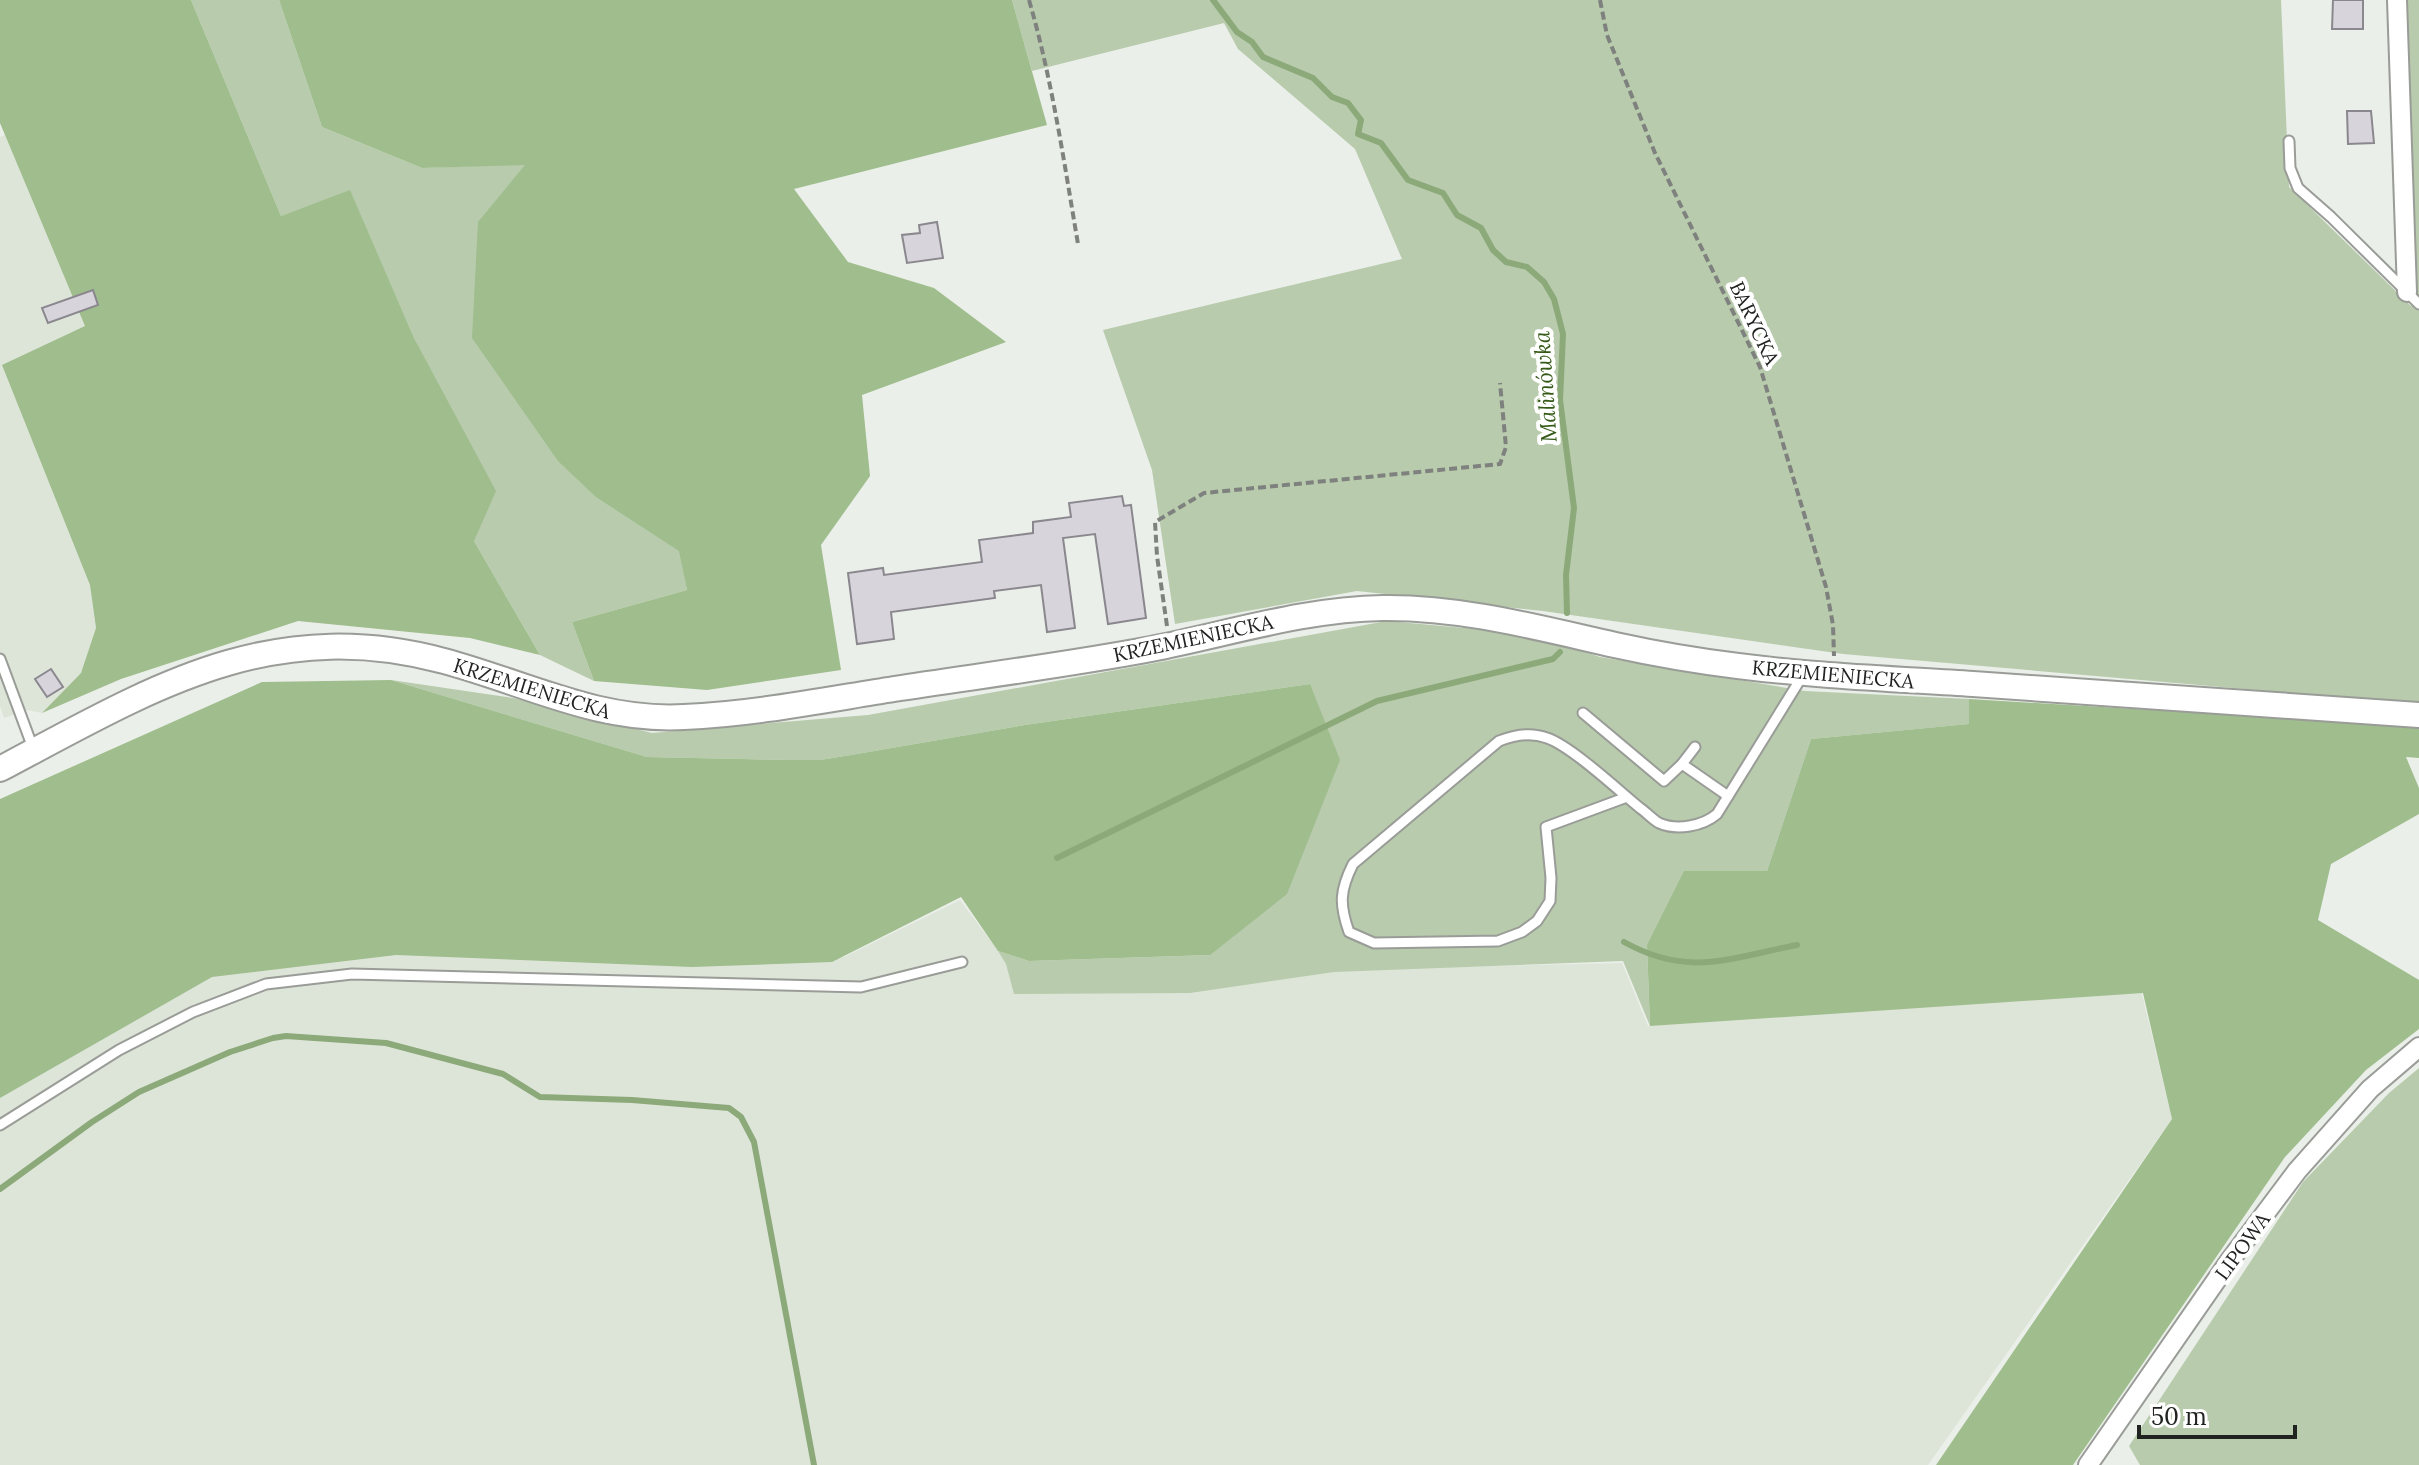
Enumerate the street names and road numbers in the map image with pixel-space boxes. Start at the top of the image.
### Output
street label: BARYCKA [1725,277,1785,369]
street label: KRZEMIENIECKA [1111,609,1276,667]
street label: KRZEMIENIECKA [450,652,614,724]
street label: KRZEMIENIECKA [1751,654,1916,694]
street label: LIPOWA [2209,1207,2275,1285]

